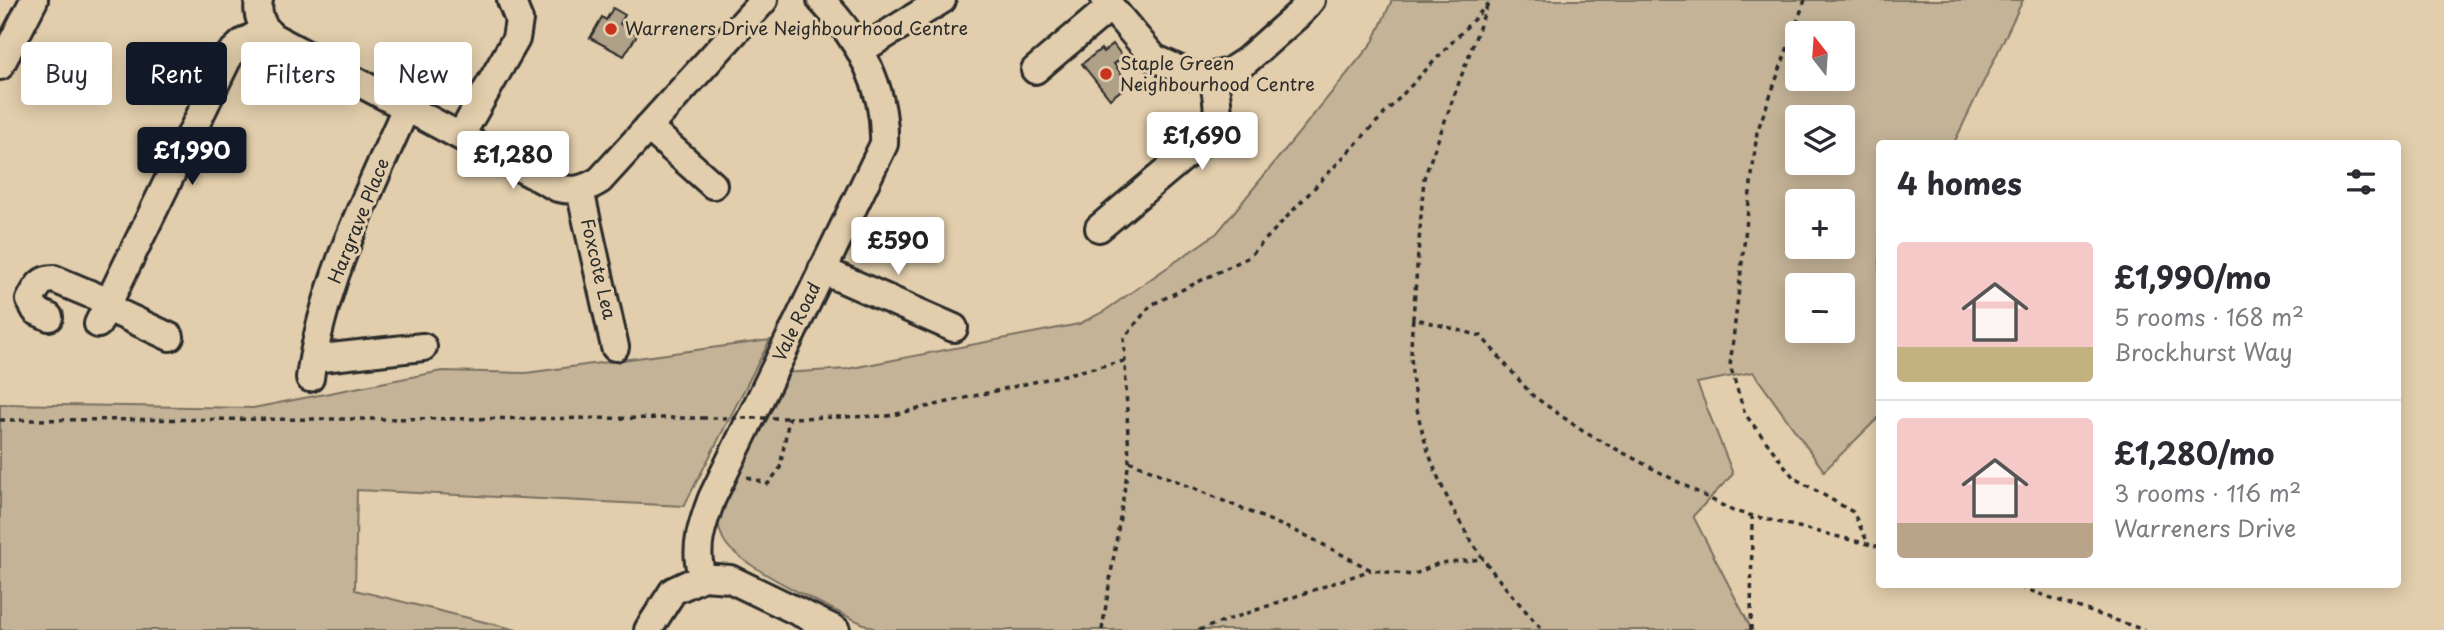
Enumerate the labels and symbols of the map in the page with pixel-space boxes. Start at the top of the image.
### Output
place label: Warreners Drive Neighbourhood Centre [625,14,968,41]
marker: Warreners Drive Neighbourhood Centre [603,21,619,37]
north arrow [1785,21,1855,91]
place label: Staple Green Neighbourhood Centre [1120,49,1315,97]
marker: Staple Green Neighbourhood Centre [1098,66,1114,82]
pin: £1,690 [1145,113,1259,172]
pin: £1,990 [135,128,249,187]
pin: £1,280 [456,132,570,191]
street label: Hargrave Place [320,154,395,287]
street label: Foxcote Lea [575,216,624,323]
pin: £590 [857,218,939,277]
street label: Vale Road [765,277,827,366]

